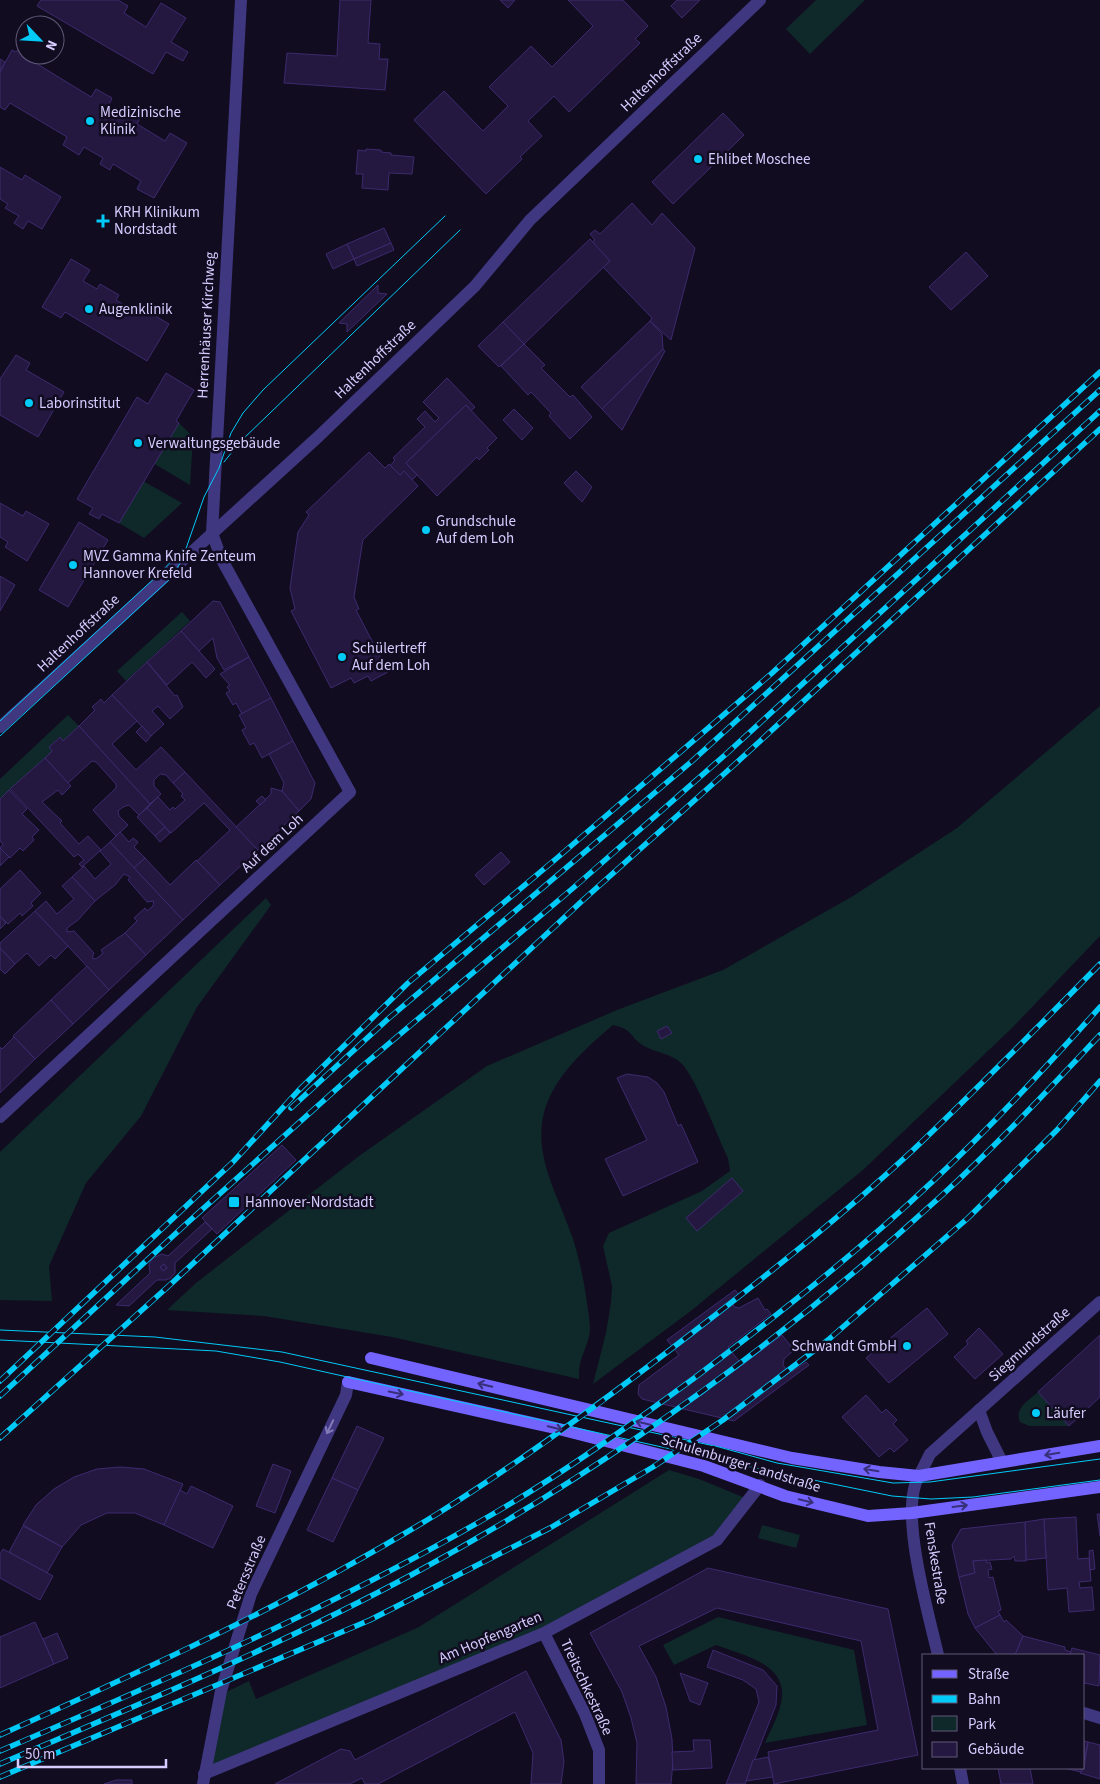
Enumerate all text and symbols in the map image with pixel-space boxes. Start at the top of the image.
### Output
north arrow [15,15,65,65]
street label: Haltenhoffstraße [616,28,707,117]
text: N [40,37,62,54]
place label: Medizinische Klinik [100,102,181,140]
marker: Medizinische Klinik [84,115,96,127]
place label: Ehlibet Moschee [708,149,810,170]
marker: Ehlibet Moschee [692,153,704,165]
place label: KRH Klinikum Nordstadt [114,202,200,240]
marker: KRH Klinikum Nordstadt [96,214,110,228]
street label: Herrenhäuser Kirchweg [192,251,221,399]
place label: Augenklinik [99,299,173,320]
marker: Augenklinik [83,303,95,315]
street label: Haltenhoffstraße [330,315,421,404]
place label: Laborinstitut [39,393,120,414]
marker: Laborinstitut [23,397,35,409]
place label: Verwaltungsgebäude [148,433,280,454]
marker: Verwaltungsgebäude [132,437,144,449]
place label: Grundschule Auf dem Loh [436,511,516,549]
marker: Grundschule Auf dem Loh [420,524,432,536]
place label: MVZ Gamma Knife Zenteum Hannover Krefeld [83,546,256,584]
marker: MVZ Gamma Knife Zenteum Hannover Krefeld [67,559,79,571]
street label: Haltenhoffstraße [32,590,124,677]
place label: Schülertreff Auf dem Loh [352,638,430,676]
marker: Schülertreff Auf dem Loh [336,651,348,663]
street label: Auf dem Loh [237,809,308,878]
place label: Hannover-Nordstadt [245,1192,374,1213]
marker: Hannover-Nordstadt [227,1195,241,1209]
street label: Siegmundstraße [984,1302,1075,1387]
place label: Schwandt GmbH [791,1336,897,1357]
marker: Schwandt GmbH [901,1340,913,1352]
one-way arrow [478,1380,494,1389]
one-way arrow [387,1389,403,1398]
place label: Läufer [1046,1403,1087,1424]
marker: Läufer [1030,1407,1042,1419]
one-way arrow [636,1418,652,1427]
one-way arrow [325,1420,335,1435]
one-way arrow [546,1424,562,1433]
street label: Schulenburger Landstraße [658,1429,823,1498]
one-way arrow [1044,1450,1060,1460]
one-way arrow [863,1465,879,1475]
one-way arrow [797,1497,813,1506]
one-way arrow [952,1501,968,1511]
street label: Fenskestraße [919,1520,952,1606]
street label: Petersstraße [221,1532,272,1613]
street label: Am Hopfengarten [435,1606,545,1669]
street label: Treitschkestraße [555,1636,618,1739]
legend [922,1654,1085,1769]
text: Straße [968,1664,1009,1685]
text: Bahn [968,1689,1001,1710]
text: Park [968,1714,997,1735]
scale bar [18,1736,165,1768]
text: Gebäude [968,1739,1024,1760]
text: 50 m [25,1744,55,1765]

